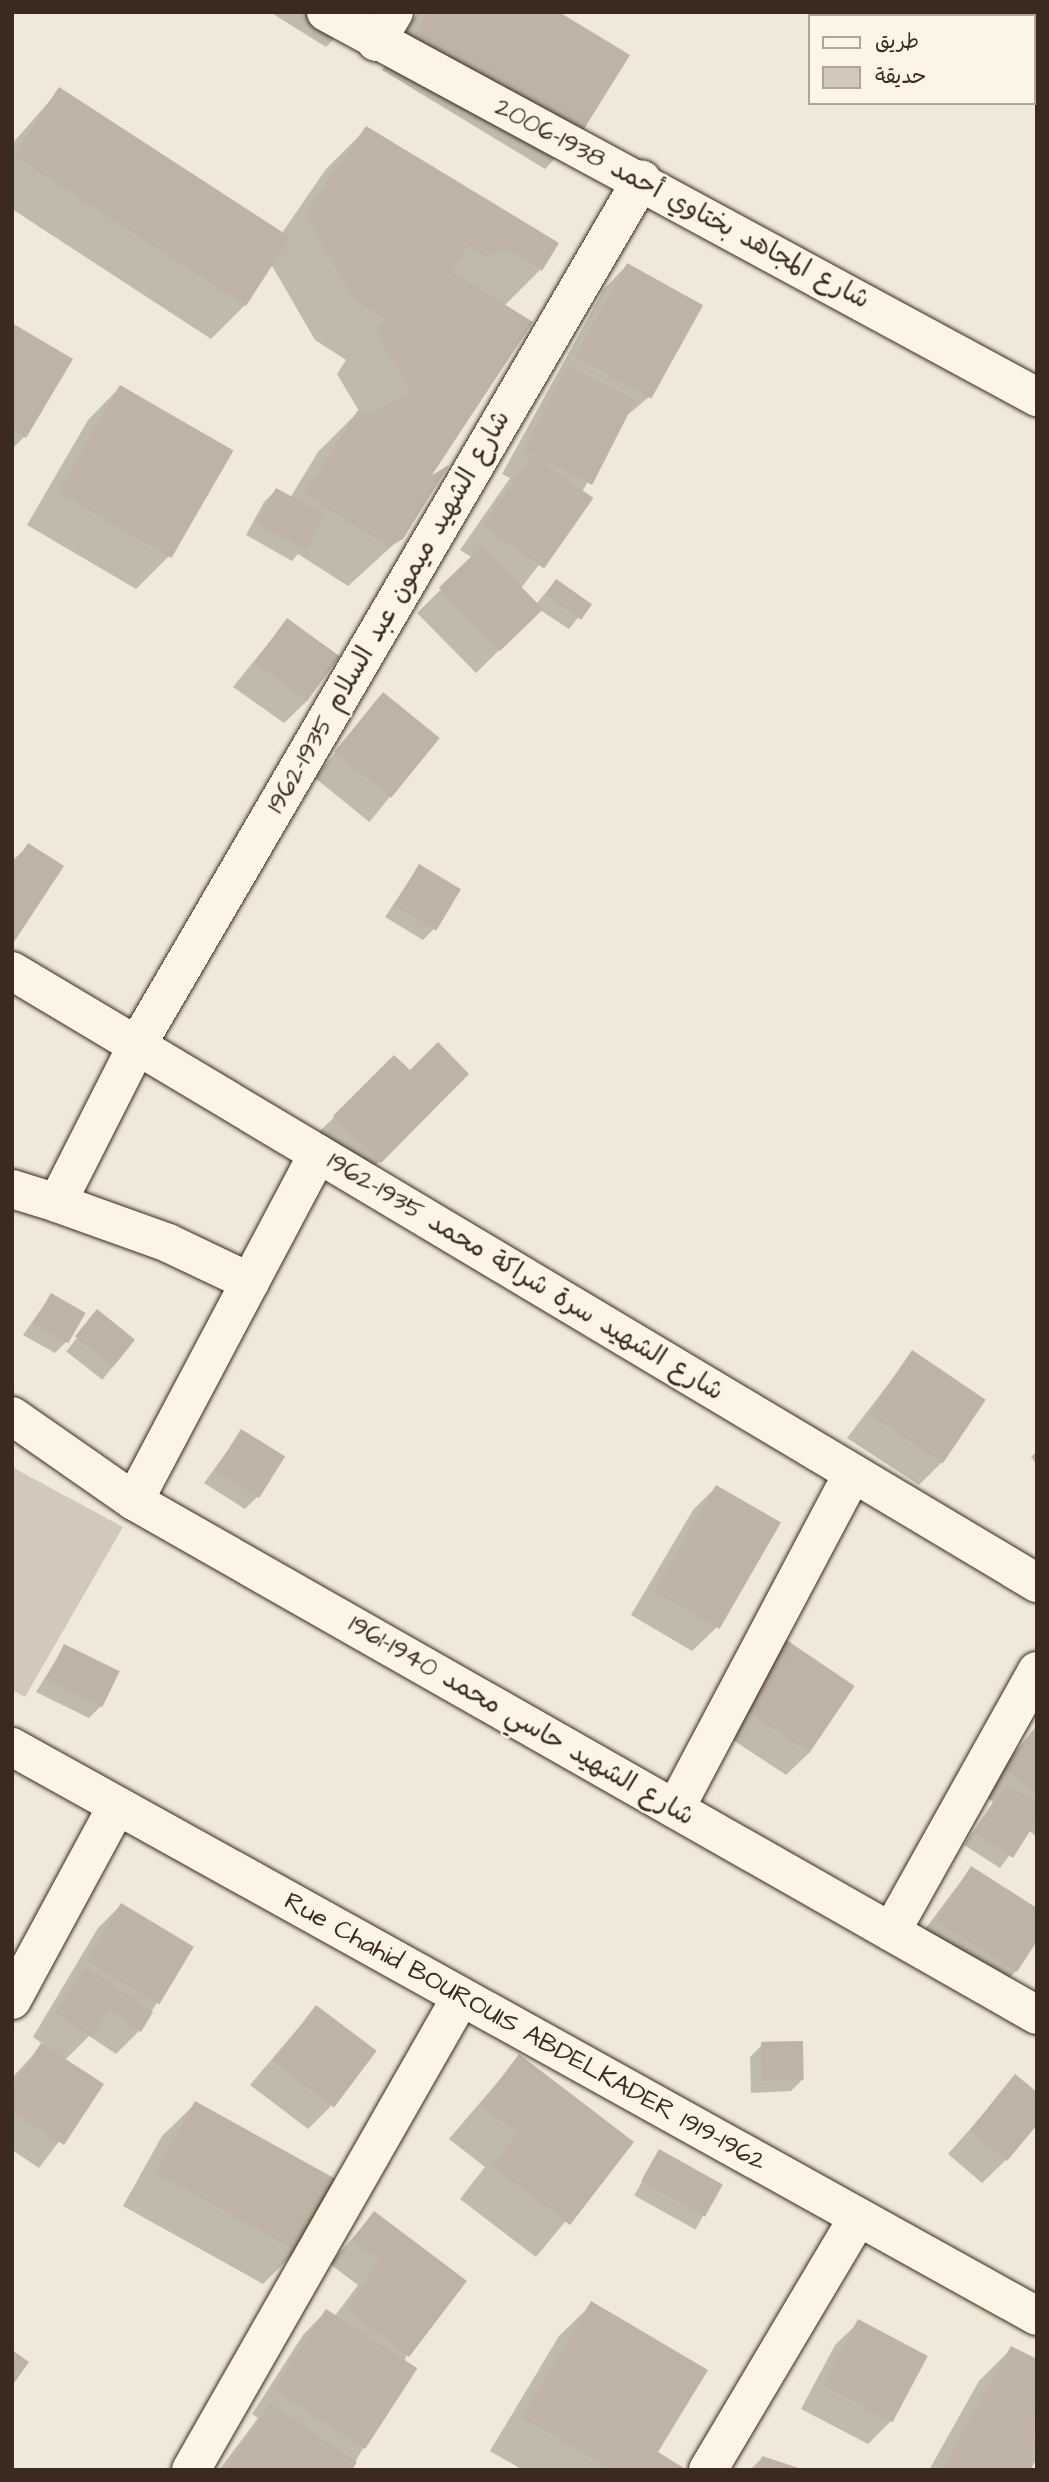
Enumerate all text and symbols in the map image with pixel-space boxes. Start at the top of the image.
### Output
legend [808,14,1035,105]
text: طريق [875,27,919,56]
text: حديقة [875,62,926,91]
street label: شارع المجاهد بختاوي أحمد 1938-2006 [489,92,875,316]
street label: شارع الشهيد ميمون عبد السلام 1935-1962 [261,405,517,819]
street label: شارع الشهيد سرة شراكة محمد 1935-1962 [321,1146,729,1408]
street label: شارع الشهيد حاسي محمد 1940-1961 [343,1609,699,1833]
street label: Rue Chahid BOUROUIS ABDELKADER 1919-1962 [279,1886,771,2178]

